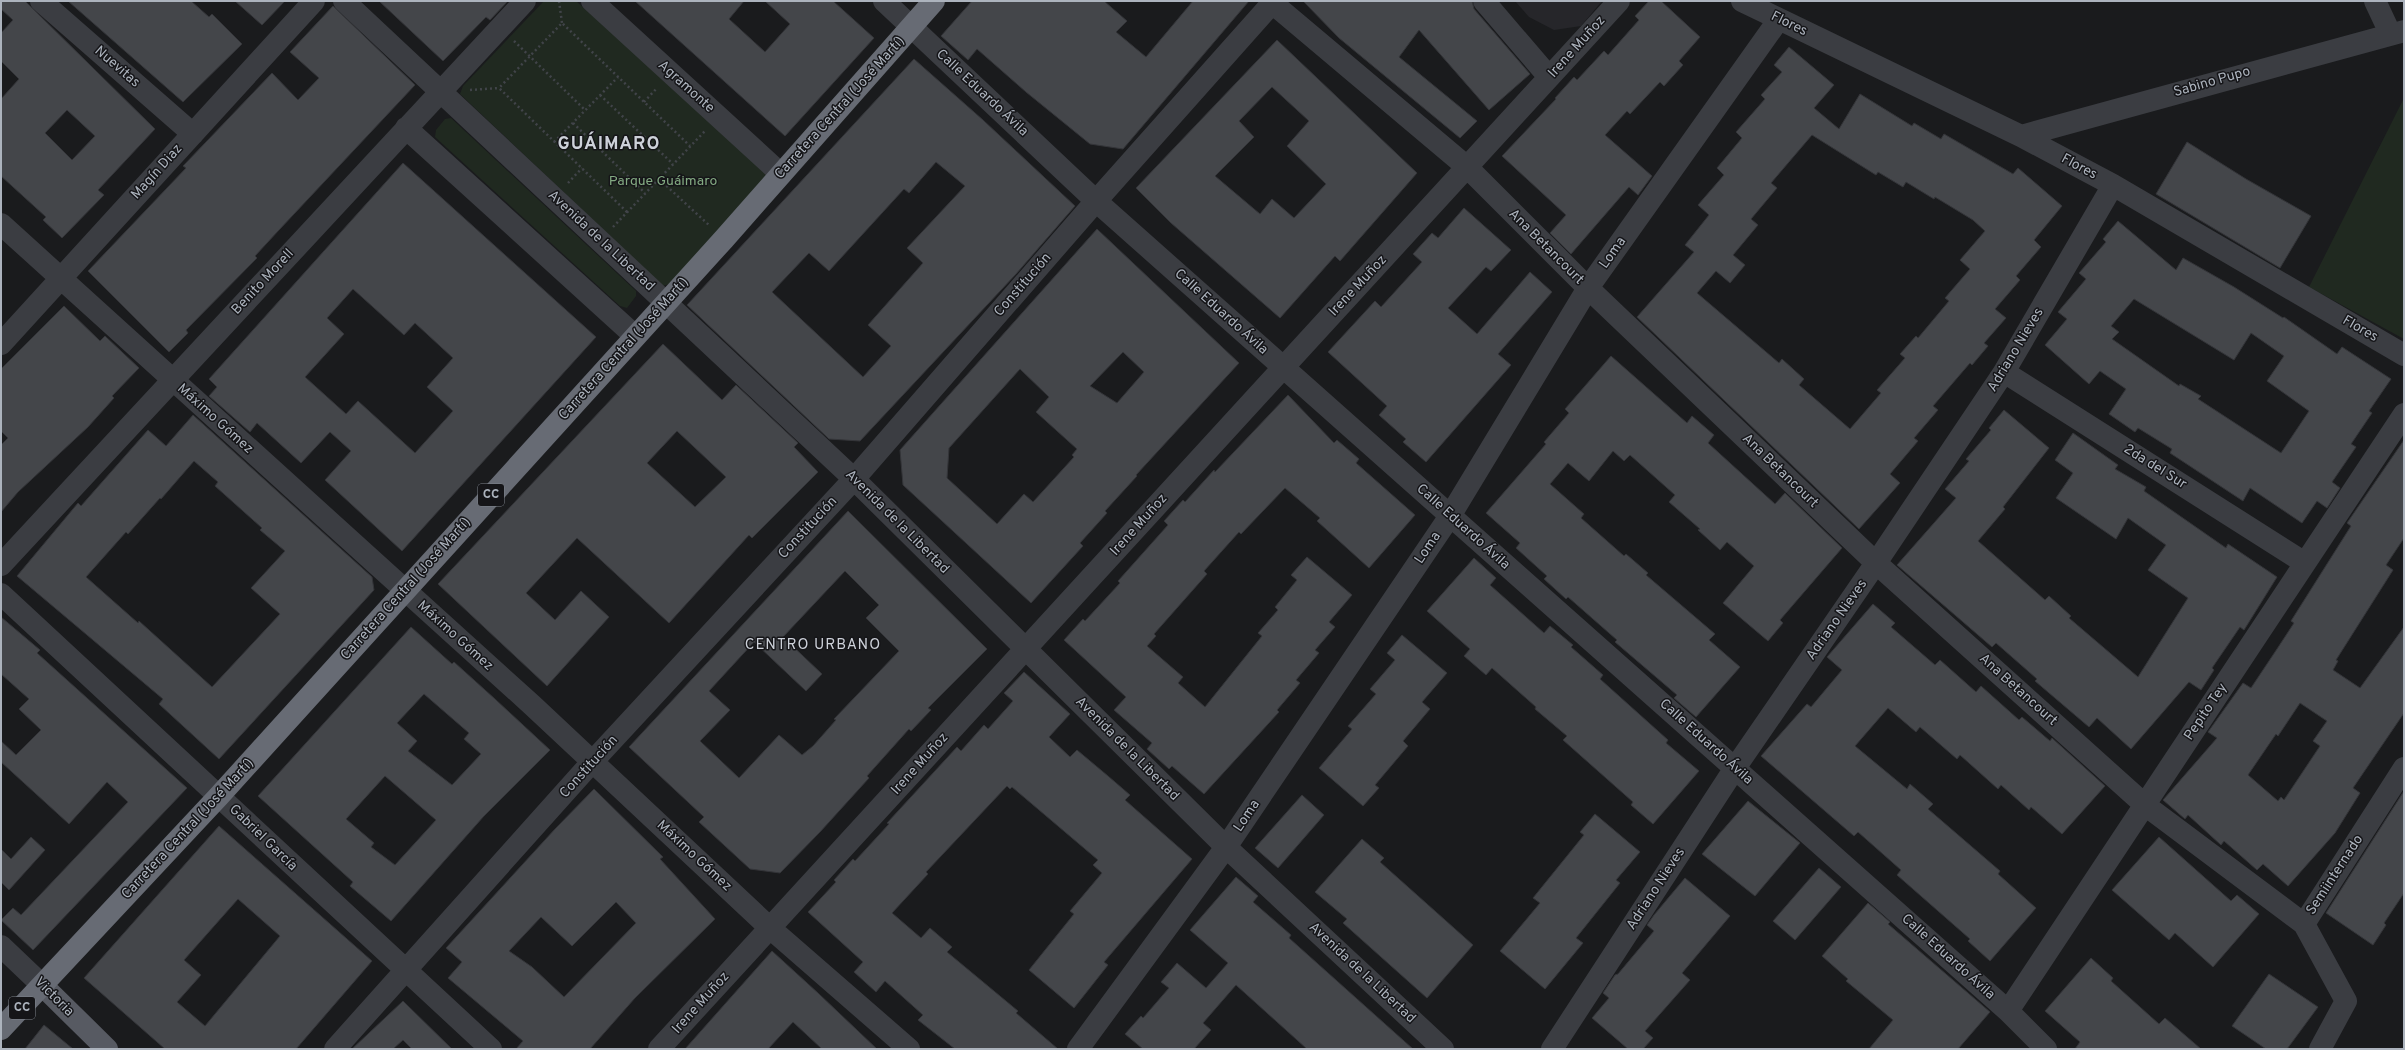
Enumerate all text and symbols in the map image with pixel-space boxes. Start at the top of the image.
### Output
street label: Flores [1768,8,1810,40]
street label: Irene Muñoz [1545,13,1609,81]
street label: Carretera Central (José Martí) [771,33,909,183]
street label: Nuevitas [91,43,143,91]
street label: Calle Eduardo Ávila [932,45,1032,140]
street label: Agramonte [654,57,718,117]
street label: Sabino Pupo [2172,63,2252,101]
district label: GUÁIMARO [558,131,660,156]
street label: Magín Diaz [128,141,186,203]
street label: Flores [2058,150,2100,184]
park label: Parque Guáimaro [609,173,717,190]
street label: Avenida de la Libertad [544,187,658,295]
street label: Ana Betancourt [1505,206,1587,288]
street label: Loma [1596,234,1630,272]
street label: Benito Morell [228,246,298,318]
street label: Constitución [991,250,1055,320]
street label: Irene Muñoz [1325,252,1391,320]
street label: Calle Eduardo Ávila [1171,265,1272,358]
street label: Carretera Central (José Martí) [555,274,693,424]
street label: Adriano Nieves [1984,305,2048,395]
street label: Flores [2339,312,2381,346]
street label: Máximo Gómez [173,380,257,458]
street label: Ana Betancourt [1738,430,1822,512]
street label: 2da del Sur [2120,441,2190,493]
street label: Avenida de la Libertad [842,467,952,577]
street label: Calle Eduardo Ávila [1413,480,1514,573]
road number: CC [478,484,504,506]
street label: Irene Muñoz [1107,491,1171,559]
street label: Constitución [775,493,841,563]
street label: Carretera Central (José Martí) [337,514,475,664]
street label: Loma [1411,529,1445,567]
street label: Adriano Nieves [1803,576,1871,664]
street label: Máximo Gómez [413,597,497,675]
district label: CENTRO URBANO [745,636,881,655]
street label: Ana Betancourt [1975,650,2061,730]
street label: Pepito Tey [2181,680,2231,744]
street label: Avenida de la Libertad [1072,694,1182,804]
street label: Calle Eduardo Ávila [1656,695,1757,788]
street label: Irene Muñoz [888,730,952,798]
street label: Constitución [556,732,622,802]
street label: Carretera Central (José Martí) [118,755,258,903]
street label: Loma [1230,797,1264,835]
street label: Gabriel García [225,801,301,875]
street label: Máximo Gómez [653,817,735,895]
street label: Semiinternado [2303,832,2367,918]
street label: Adriano Nieves [1623,845,1689,933]
street label: Calle Eduardo Ávila [1898,910,1999,1003]
street label: Avenida de la Libertad [1305,919,1419,1027]
street label: Irene Muñoz [669,969,733,1037]
street label: Victoria [31,974,77,1020]
road number: CC [9,997,35,1019]

